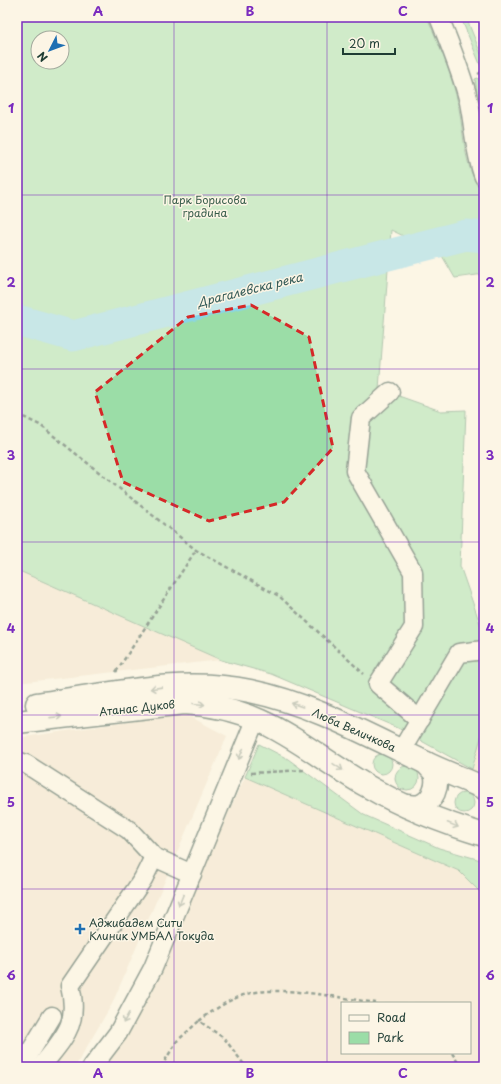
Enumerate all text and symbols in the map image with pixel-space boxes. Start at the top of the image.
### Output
text: A [93,1,103,20]
text: B [246,1,255,20]
text: C [398,1,408,20]
north arrow [30,30,70,70]
scale bar [343,30,395,56]
text: 20 m [349,34,380,52]
text: N [33,48,51,66]
text: 1 [8,98,14,117]
text: 1 [487,98,493,117]
park label: Парк Борисова градина [163,191,247,221]
water label: Драгалевска река [194,267,305,311]
text: 2 [6,272,16,291]
text: 2 [485,272,495,291]
text: 3 [7,445,16,464]
text: 3 [486,445,495,464]
text: 4 [7,618,16,637]
text: 4 [486,618,495,637]
one-way arrow [150,684,163,692]
street label: Атанас Дуков [98,695,176,720]
one-way arrow [192,700,205,708]
one-way arrow [292,701,304,709]
street label: Люба Величкова [310,703,399,756]
one-way arrow [49,713,62,721]
one-way arrow [237,748,245,760]
one-way arrow [332,763,343,771]
text: 5 [7,792,15,811]
text: 5 [486,792,494,811]
one-way arrow [447,822,459,830]
one-way arrow [177,894,184,906]
place label: Аджибадем Сити Клиник УМБАЛ Токуда [89,914,214,944]
marker: Аджибадем Сити Клиник УМБАЛ Токуда [74,923,86,935]
text: 6 [6,965,16,984]
text: 6 [485,965,495,984]
legend [341,1002,471,1054]
text: Road [377,1008,406,1026]
one-way arrow [121,1012,129,1024]
text: Park [377,1028,404,1046]
text: A [93,1063,103,1082]
text: B [246,1063,255,1082]
text: C [398,1063,408,1082]

